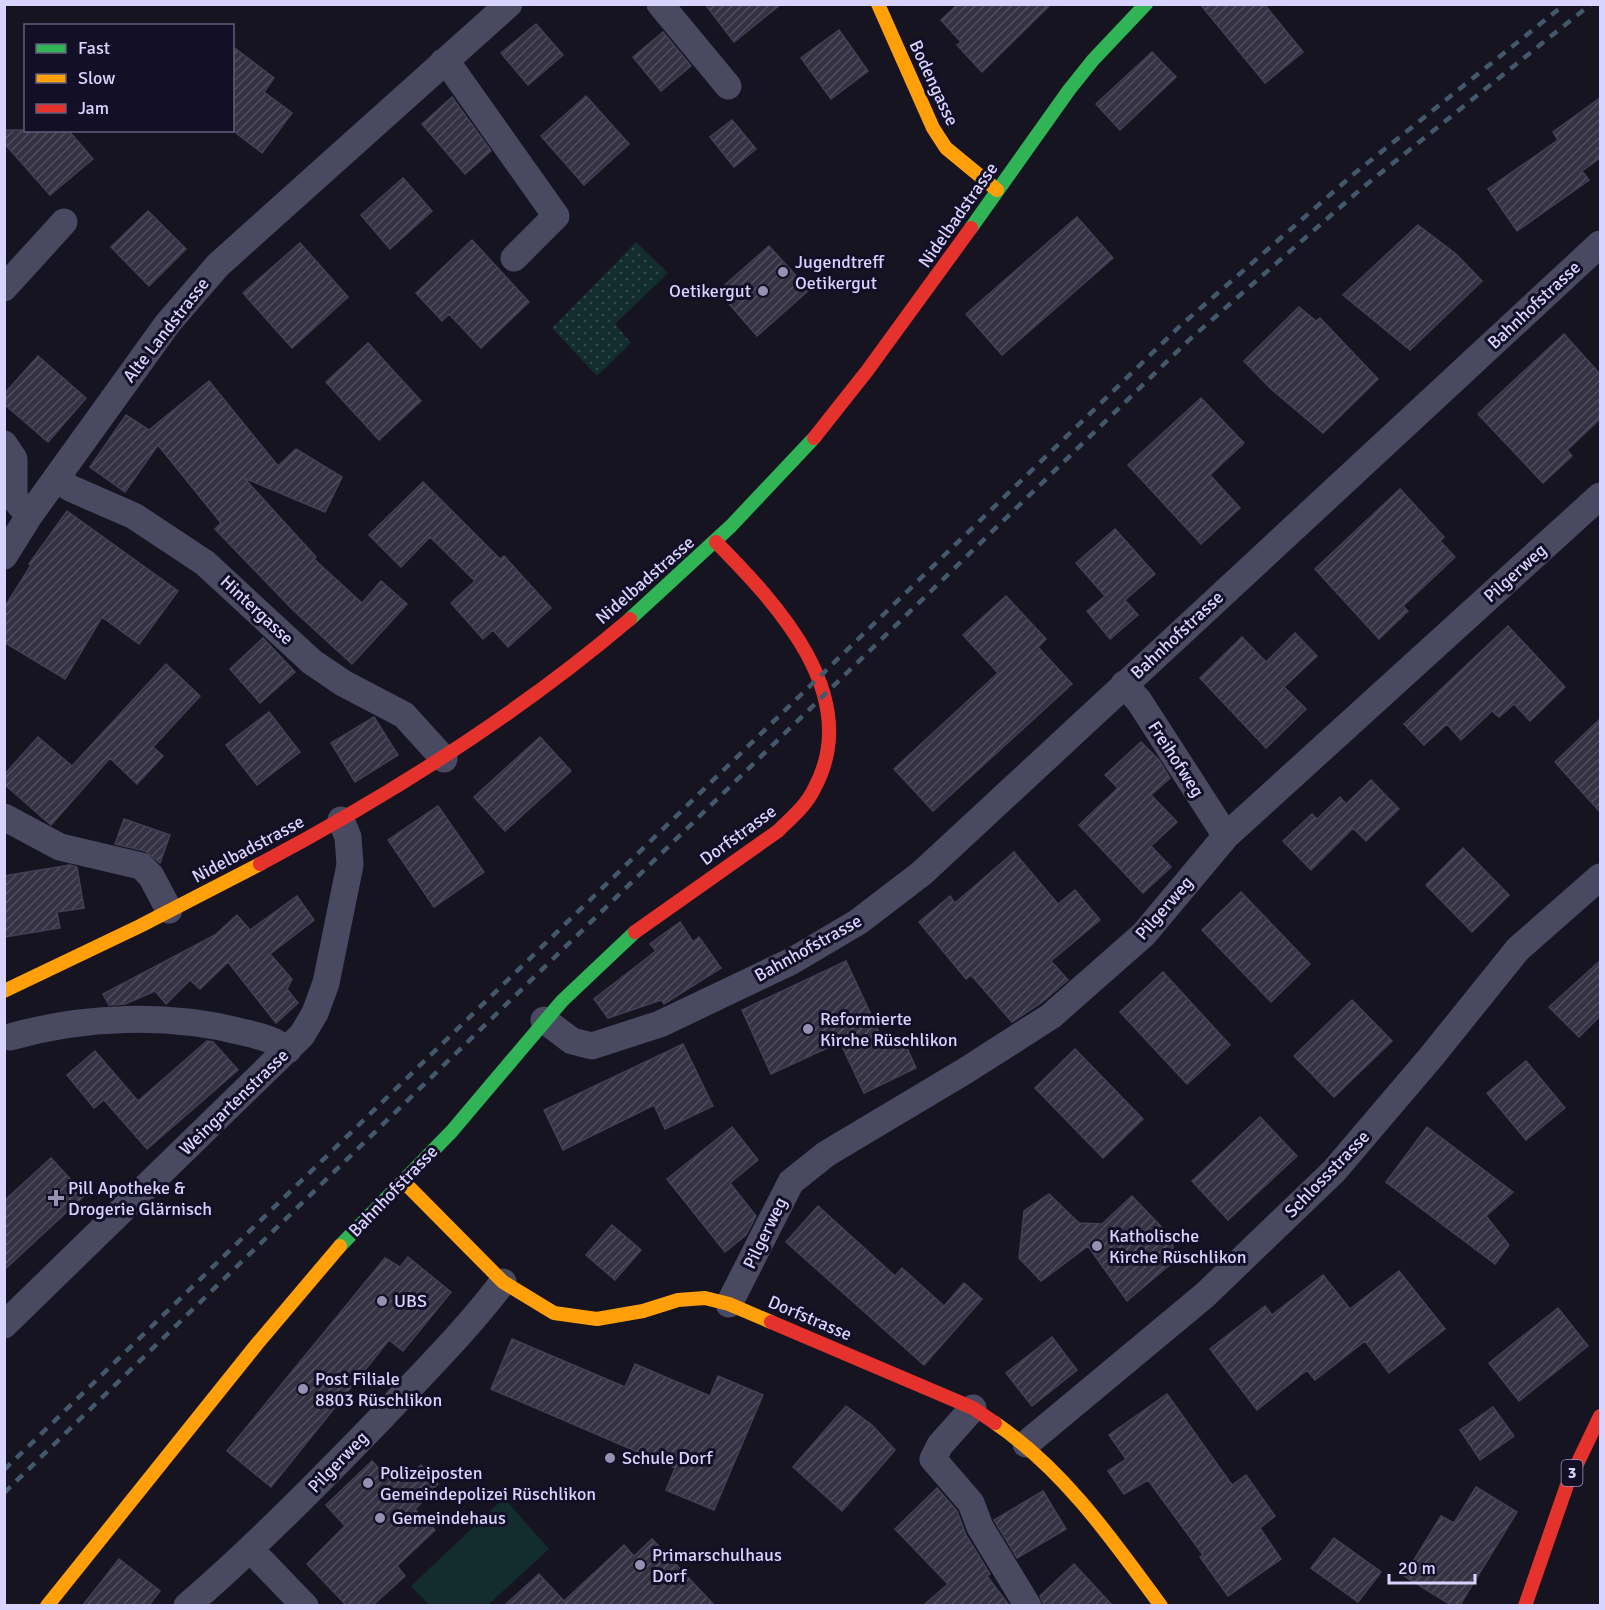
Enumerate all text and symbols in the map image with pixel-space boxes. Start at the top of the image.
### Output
legend [24,24,234,132]
text: Fast [78,37,110,59]
street label: Bodengasse [905,37,963,129]
text: Slow [78,67,115,89]
text: Jam [78,97,109,119]
street label: Nidelbadstrasse [914,158,1002,272]
place label: Jugendtreff Oetikergut [795,251,885,294]
street label: Bahnhofstrasse [1483,256,1585,354]
marker: Jugendtreff Oetikergut [776,265,790,279]
street label: Alte Landstrasse [118,273,214,387]
place label: Oetikergut [669,280,751,302]
marker: Oetikergut [756,284,770,298]
street label: Nidelbadstrasse [591,531,699,629]
street label: Pilgerweg [1479,539,1551,607]
street label: Hintergasse [216,571,298,649]
street label: Bahnhofstrasse [1126,586,1228,684]
street label: Freihofweg [1143,717,1209,801]
street label: Dorfstrasse [696,800,780,870]
street label: Nidelbadstrasse [188,810,308,888]
street label: Pilgerweg [1130,872,1198,944]
street label: Bahnhofstrasse [751,909,865,987]
place label: Reformierte Kirche Rüschlikon [820,1008,958,1051]
marker: Reformierte Kirche Rüschlikon [801,1022,815,1036]
street label: Weingartenstrasse [175,1044,293,1160]
street label: Schlossstrasse [1280,1126,1374,1222]
street label: Bahnhofstrasse [344,1140,442,1242]
place label: Pill Apotheke & Drogerie Glärnisch [68,1177,212,1220]
marker: Pill Apotheke & Drogerie Glärnisch [49,1191,63,1205]
street label: Pilgerweg [738,1194,792,1272]
place label: Katholische Kirche Rüschlikon [1109,1225,1247,1268]
marker: Katholische Kirche Rüschlikon [1090,1239,1104,1253]
place label: UBS [394,1290,427,1312]
street label: Dorfstrasse [765,1291,855,1345]
marker: UBS [375,1294,389,1308]
place label: Post Filiale 8803 Rüschlikon [315,1368,442,1411]
marker: Post Filiale 8803 Rüschlikon [296,1382,310,1396]
street label: Pilgerweg [303,1427,373,1497]
place label: Schule Dorf [622,1447,713,1469]
marker: Schule Dorf [603,1451,617,1465]
road number: 3 [1562,1460,1582,1486]
place label: Polizeiposten Gemeindepolizei Rüschlikon [380,1462,596,1505]
marker: Polizeiposten Gemeindepolizei Rüschlikon [361,1476,375,1490]
place label: Gemeindehaus [392,1507,506,1529]
marker: Gemeindehaus [373,1511,387,1525]
place label: Primarschulhaus Dorf [652,1544,782,1587]
scale bar [1389,1547,1474,1585]
text: 20 m [1398,1557,1436,1579]
marker: Primarschulhaus Dorf [633,1558,647,1572]

